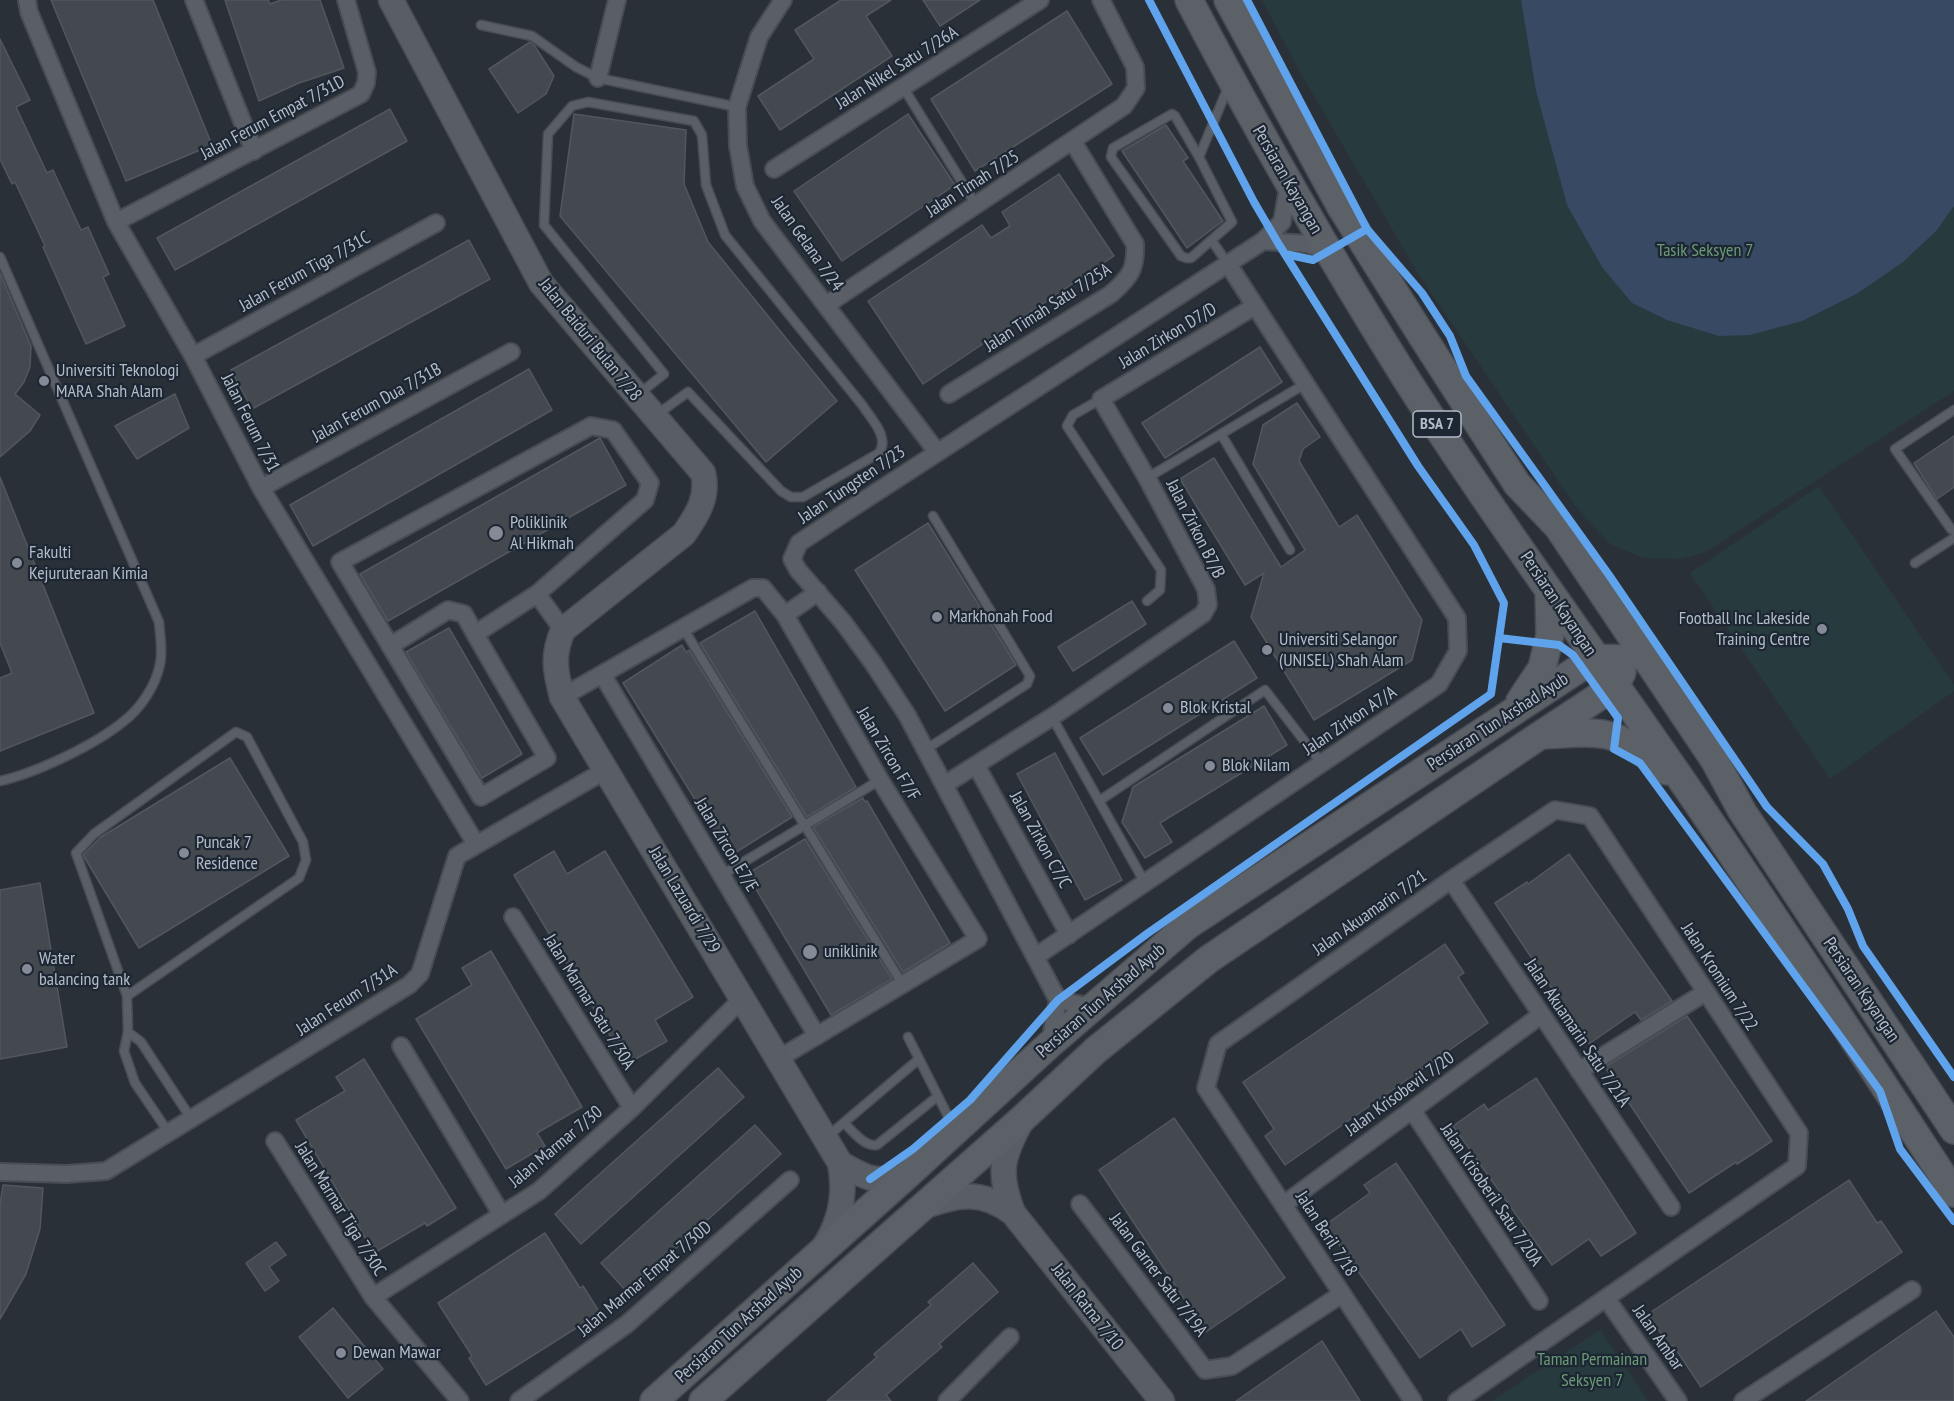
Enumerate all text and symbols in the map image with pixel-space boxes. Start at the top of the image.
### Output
street label: Jalan Nikel Satu 7/26A [832,22,962,114]
street label: Jalan Ferum Empat 7/31D [197,71,349,165]
street label: Persiaran Kayangan [1247,122,1327,238]
street label: Jalan Timah 7/25 [922,146,1024,222]
street label: Jalan Gelana 7/24 [766,192,848,296]
street label: Jalan Ferum Tiga 7/31C [236,227,374,317]
park label: Tasik Seksyen 7 [1657,240,1753,262]
street label: Jalan Timah Satu 7/25A [981,259,1115,357]
street label: Jalan Baiduri Bulan 7/28 [534,274,646,406]
street label: Jalan Zirkon D7/D [1115,298,1221,374]
street label: Jalan Ferum Dua 7/31B [309,359,445,447]
place label: Universiti Teknologi MARA Shah Alam [56,360,179,403]
street label: Jalan Ferum 7/31 [216,370,284,476]
marker: Universiti Teknologi MARA Shah Alam [37,374,51,388]
road number: BSA 7 [1413,411,1461,437]
street label: Jalan Tungsten 7/23 [794,441,910,529]
street label: Jalan Zirkon B7/B [1161,476,1229,582]
place label: Poliklinik Al Hikmah [510,512,574,554]
marker: Poliklinik Al Hikmah [487,524,505,542]
place label: Fakulti Kejuruteraan Kimia [29,542,148,584]
street label: Persiaran Kayangan [1515,548,1601,660]
marker: Fakulti Kejuruteraan Kimia [10,556,24,570]
place label: Markhonah Food [949,606,1053,628]
place label: Football Inc Lakeside Training Centre [1679,608,1810,650]
marker: Markhonah Food [930,610,944,624]
marker: Football Inc Lakeside Training Centre [1815,622,1829,636]
place label: Universiti Selangor (UNISEL) Shah Alam [1279,629,1404,672]
marker: Universiti Selangor (UNISEL) Shah Alam [1260,643,1274,657]
street label: Persiaran Tun Arshad Ayub [1423,668,1573,776]
street label: Jalan Zirkon A7/A [1299,682,1401,760]
place label: Blok Kristal [1180,697,1251,719]
marker: Blok Kristal [1161,701,1175,715]
street label: Jalan Zircon F7/F [852,703,924,805]
place label: Blok Nilam [1222,755,1290,777]
marker: Blok Nilam [1203,759,1217,773]
street label: Jalan Zirkon C7/C [1004,788,1076,892]
street label: Jalan Zircon E7/E [689,794,763,896]
place label: Puncak 7 Residence [196,832,258,874]
street label: Jalan Lazuardi 7/29 [644,843,724,957]
marker: Puncak 7 Residence [177,846,191,860]
street label: Jalan Akuamarin 7/21 [1309,866,1431,960]
street label: Jalan Kromium 7/22 [1676,919,1762,1035]
street label: Jalan Marmar Satu 7/30A [539,930,639,1074]
street label: Persiaran Kayangan [1818,934,1904,1046]
street label: Persiaran Tun Arshad Ayub [1032,939,1170,1063]
place label: uniklinik [824,941,877,963]
marker: uniklinik [801,943,819,961]
place label: Water balancing tank [39,948,130,990]
street label: Jalan Akuamarin Satu 7/21A [1519,955,1635,1111]
street label: Jalan Ferum 7/31A [293,959,401,1041]
marker: Water balancing tank [20,962,34,976]
street label: Jalan Krisobevil 7/20 [1341,1047,1459,1141]
street label: Jalan Marmar 7/30 [505,1102,607,1192]
street label: Jalan Krisoberil Satu 7/20A [1435,1120,1547,1270]
street label: Jalan Marmar Tiga 7/30C [290,1138,390,1280]
street label: Jalan Beril 7/18 [1291,1187,1361,1281]
street label: Jalan Garner Satu 7/19A [1104,1209,1212,1341]
street label: Jalan Marmar Empat 7/30D [574,1217,716,1341]
street label: Jalan Ratna 7/10 [1046,1259,1128,1355]
street label: Persiaran Tun Arshad Ayub [671,1262,807,1388]
street label: Jalan Ambar [1628,1301,1688,1375]
place label: Dewan Mawar [353,1342,441,1364]
marker: Dewan Mawar [334,1346,348,1360]
park label: Taman Permainan Seksyen 7 [1537,1349,1647,1392]

